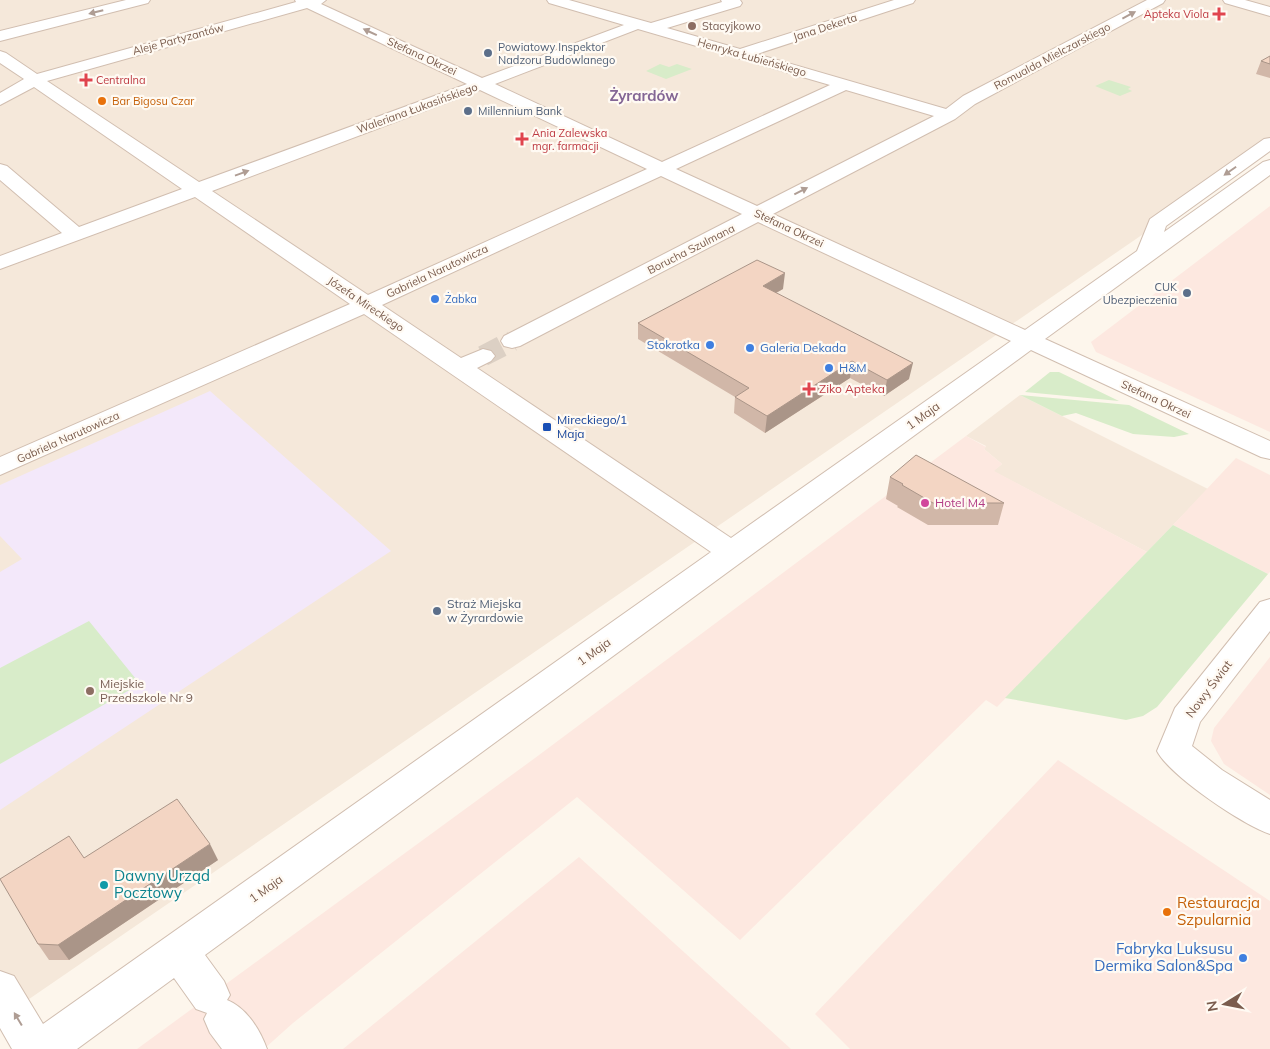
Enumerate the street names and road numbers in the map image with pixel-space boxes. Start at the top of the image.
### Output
street label: Jana Dekerta [791,10,859,44]
street label: Romualda Mielczarskiego [991,19,1113,93]
street label: Aleje Partyzantów [131,20,226,58]
street label: Stefana Okrzei [385,34,459,78]
street label: Henryka Łubieńskiego [696,35,808,79]
street label: Waleriana Łukasińskiego [355,80,479,136]
street label: Stefana Okrzei [752,206,826,250]
street label: Borucha Szulmana [645,221,737,277]
street label: Gabriela Narutowicza [384,241,490,301]
street label: Józefa Mireckiego [325,273,407,335]
street label: Stefana Okrzei [1119,377,1193,421]
street label: 1 Maja [903,398,942,433]
street label: Gabriela Narutowicza [14,408,122,466]
street label: 1 Maja [574,634,613,669]
street label: Nowy Świat [1182,657,1235,720]
street label: 1 Maja [246,871,285,906]

